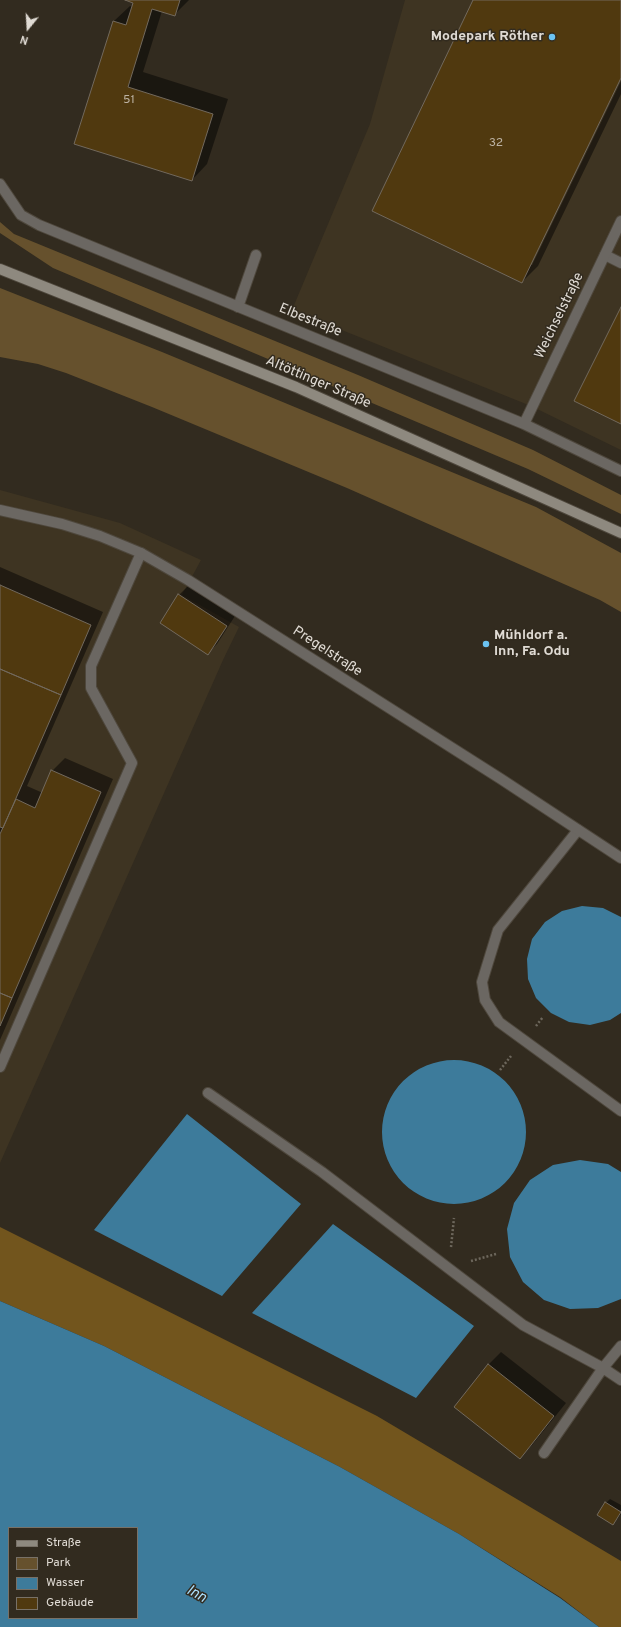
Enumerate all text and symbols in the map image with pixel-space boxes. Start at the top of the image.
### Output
north arrow [8,8,48,48]
place label: Modepark Röther [431,29,544,45]
text: N [18,32,30,47]
marker: Modepark Röther [547,32,557,42]
house number: 51 [123,94,135,108]
house number: 32 [489,137,503,151]
street label: Weichselstraße [532,270,588,362]
street label: Elbestraße [276,301,344,341]
street label: Altöttinger Straße [263,353,373,413]
street label: Pregelstraße [289,623,365,681]
place label: Mühldorf a. Inn, Fa. Odu [494,628,570,660]
marker: Mühldorf a. Inn, Fa. Odu [481,639,491,649]
legend [8,1527,138,1619]
text: Straße [46,1535,81,1551]
text: Park [46,1555,71,1571]
text: Wasser [46,1575,84,1591]
water label: Inn [183,1582,209,1608]
text: Gebäude [46,1595,94,1611]

